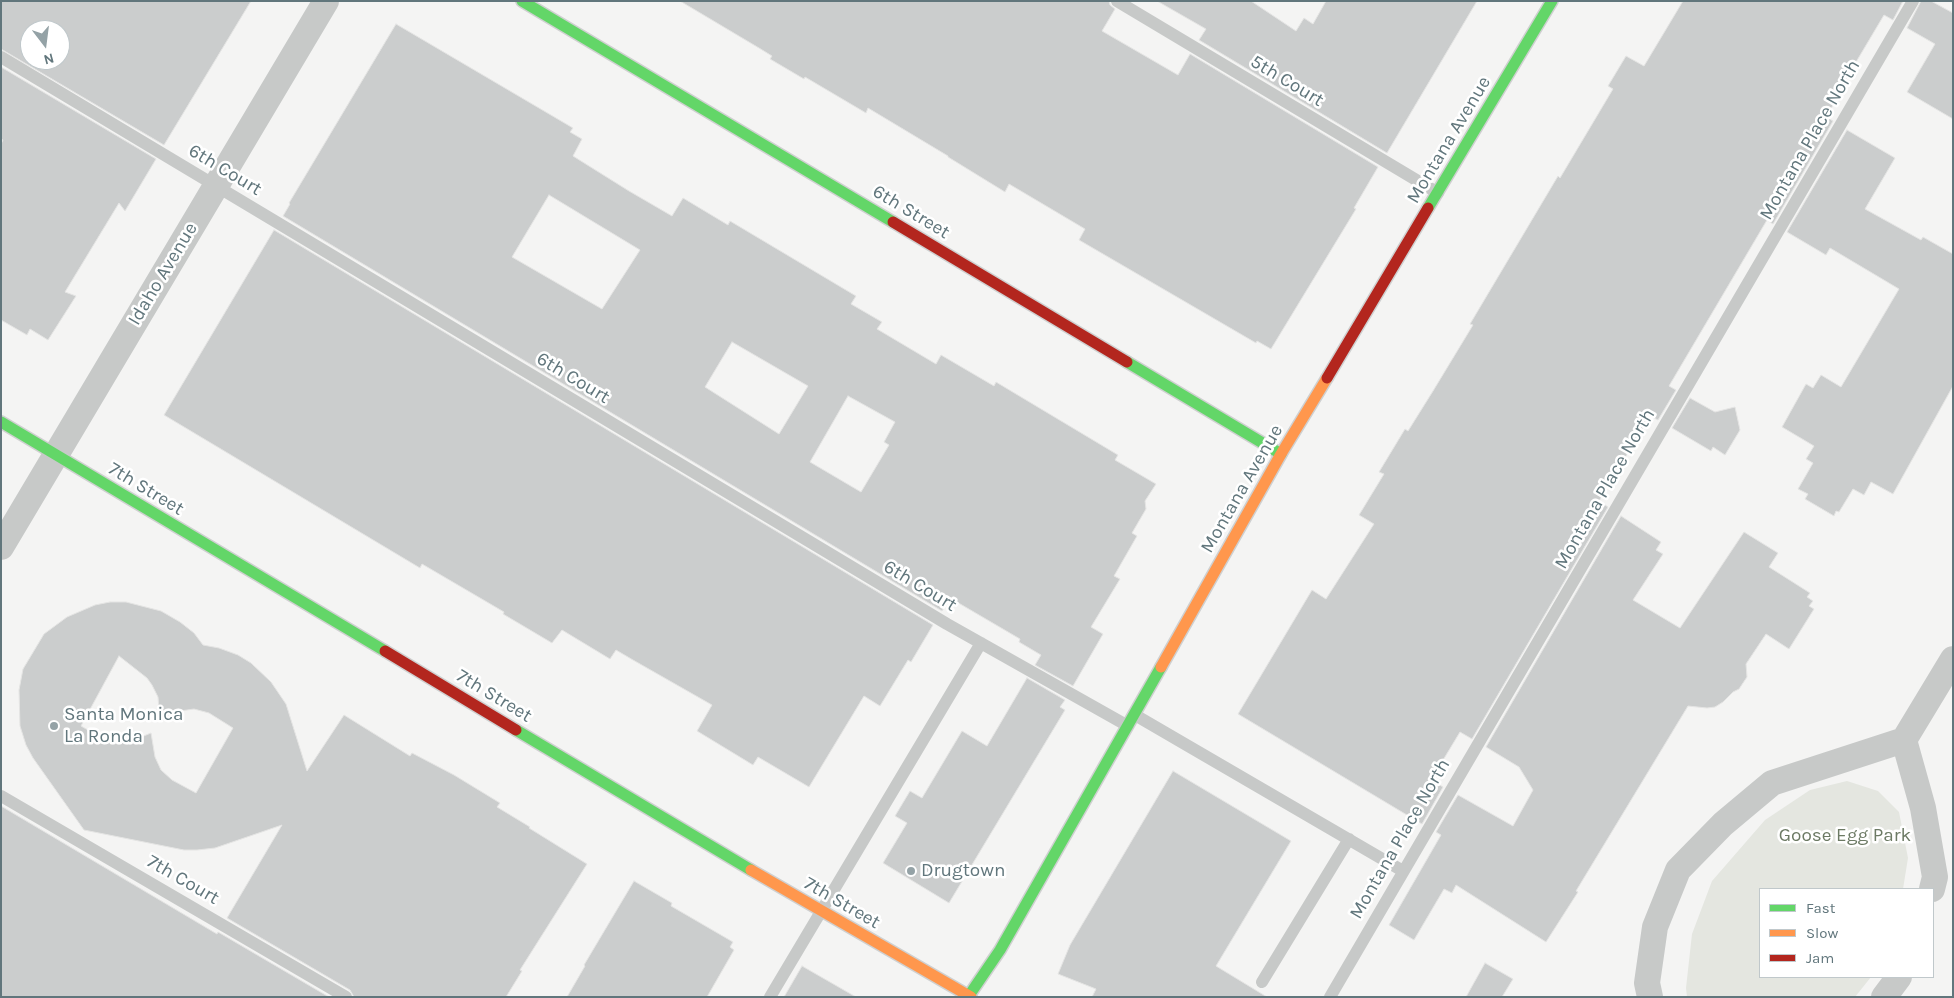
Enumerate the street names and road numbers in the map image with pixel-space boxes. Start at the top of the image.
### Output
street label: 5th Court [1246,50,1328,112]
street label: Montana Place North [1755,56,1865,224]
street label: Montana Avenue [1402,72,1496,208]
street label: 6th Court [184,139,266,201]
street label: 6th Street [868,180,954,244]
street label: Idaho Avenue [123,218,203,330]
street label: 6th Court [532,347,614,409]
street label: Montana Place North [1550,405,1660,573]
street label: Montana Avenue [1196,421,1288,557]
street label: 7th Street [104,458,188,520]
street label: 6th Court [879,555,961,617]
street label: 7th Street [452,665,536,727]
street label: Montana Place North [1345,755,1455,923]
street label: 7th Court [143,850,223,910]
street label: 7th Street [800,872,884,934]

